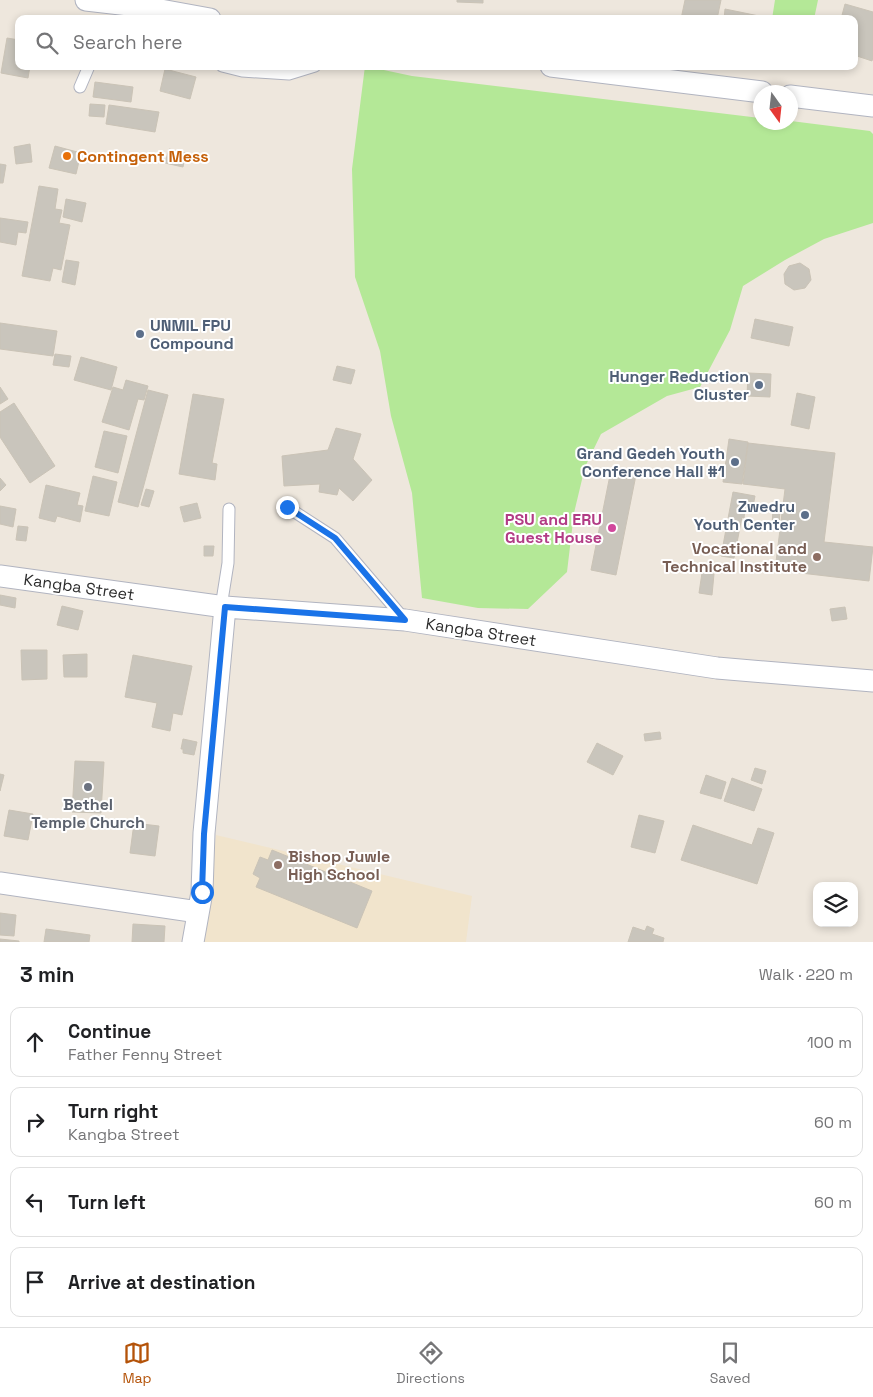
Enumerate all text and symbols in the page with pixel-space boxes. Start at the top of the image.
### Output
search box [15,15,858,70]
icon: search [33,29,61,57]
text: Search here [73,30,183,55]
north arrow [753,85,798,130]
place label: Contingent Mess [77,146,209,167]
marker: Contingent Mess [61,150,73,162]
place label: UNMIL FPU Compound [150,315,234,354]
marker: UNMIL FPU Compound [134,328,146,340]
place label: Hunger Reduction Cluster [609,366,749,405]
marker: Hunger Reduction Cluster [753,379,765,391]
place label: Grand Gedeh Youth Conference Hall #1 [576,443,725,482]
marker: Grand Gedeh Youth Conference Hall #1 [729,456,741,468]
route end [276,496,299,519]
place label: Zwedru Youth Center [694,496,795,535]
place label: PSU and ERU Guest House [505,509,602,548]
marker: Zwedru Youth Center [799,509,811,521]
marker: PSU and ERU Guest House [606,522,618,534]
place label: Vocational and Technical Institute [662,538,807,577]
marker: Vocational and Technical Institute [811,551,823,563]
street label: Kangba Street [22,569,136,605]
street label: Kangba Street [424,613,538,651]
marker: Bethel Temple Church [82,781,94,793]
place label: Bethel Temple Church [31,794,145,833]
place label: Bishop Juwle High School [288,846,390,885]
marker: Bishop Juwle High School [272,859,284,871]
route start [191,881,214,904]
map controls [813,882,858,927]
button: layers [813,882,858,927]
text: 3 min [20,961,75,988]
text: Walk · 220 m [759,964,853,985]
text: Continue [68,1019,151,1044]
icon: ahead [21,1028,49,1056]
text: 100 m [807,1032,852,1053]
text: Father Fenny Street [68,1044,222,1065]
text: Turn right [68,1099,158,1124]
icon: right [21,1108,49,1136]
text: 60 m [814,1112,852,1133]
text: Kangba Street [68,1124,180,1145]
icon: left [21,1188,49,1216]
text: Turn left [68,1190,146,1215]
text: 60 m [814,1192,852,1213]
icon: arrive [21,1268,49,1296]
text: Arrive at destination [68,1270,256,1295]
tab: Map [122,1339,152,1387]
tab: Directions [396,1339,465,1387]
tab: Saved [710,1339,751,1387]

